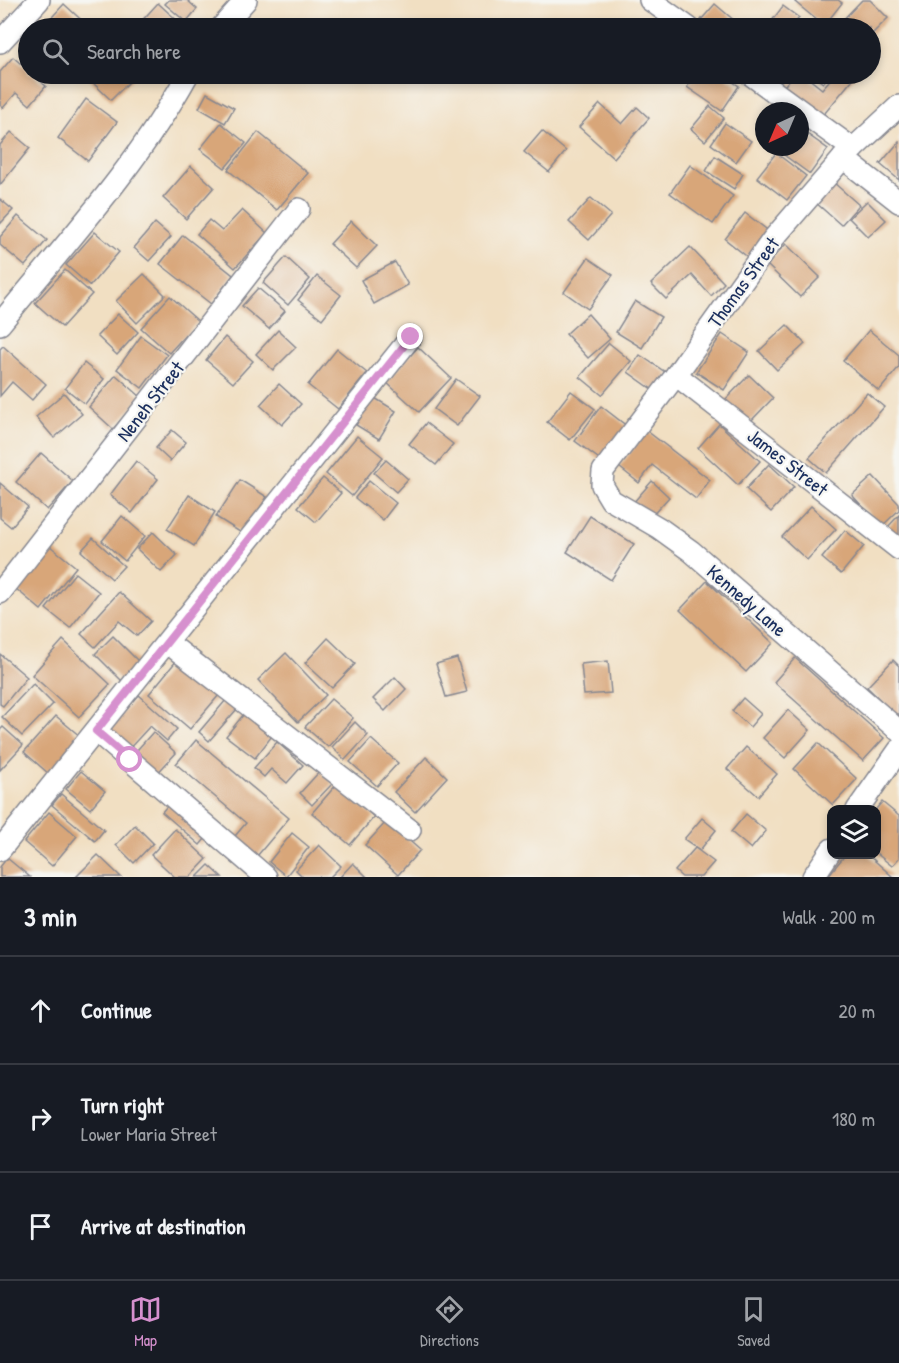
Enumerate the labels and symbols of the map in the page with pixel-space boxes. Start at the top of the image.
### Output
north arrow [755,102,809,156]
street label: Thomas Street [701,230,786,333]
route end [397,323,423,349]
street label: Neneh Street [110,354,191,447]
street label: James Street [742,422,835,503]
street label: Kennedy Lane [701,558,793,642]
route start [116,746,142,772]

